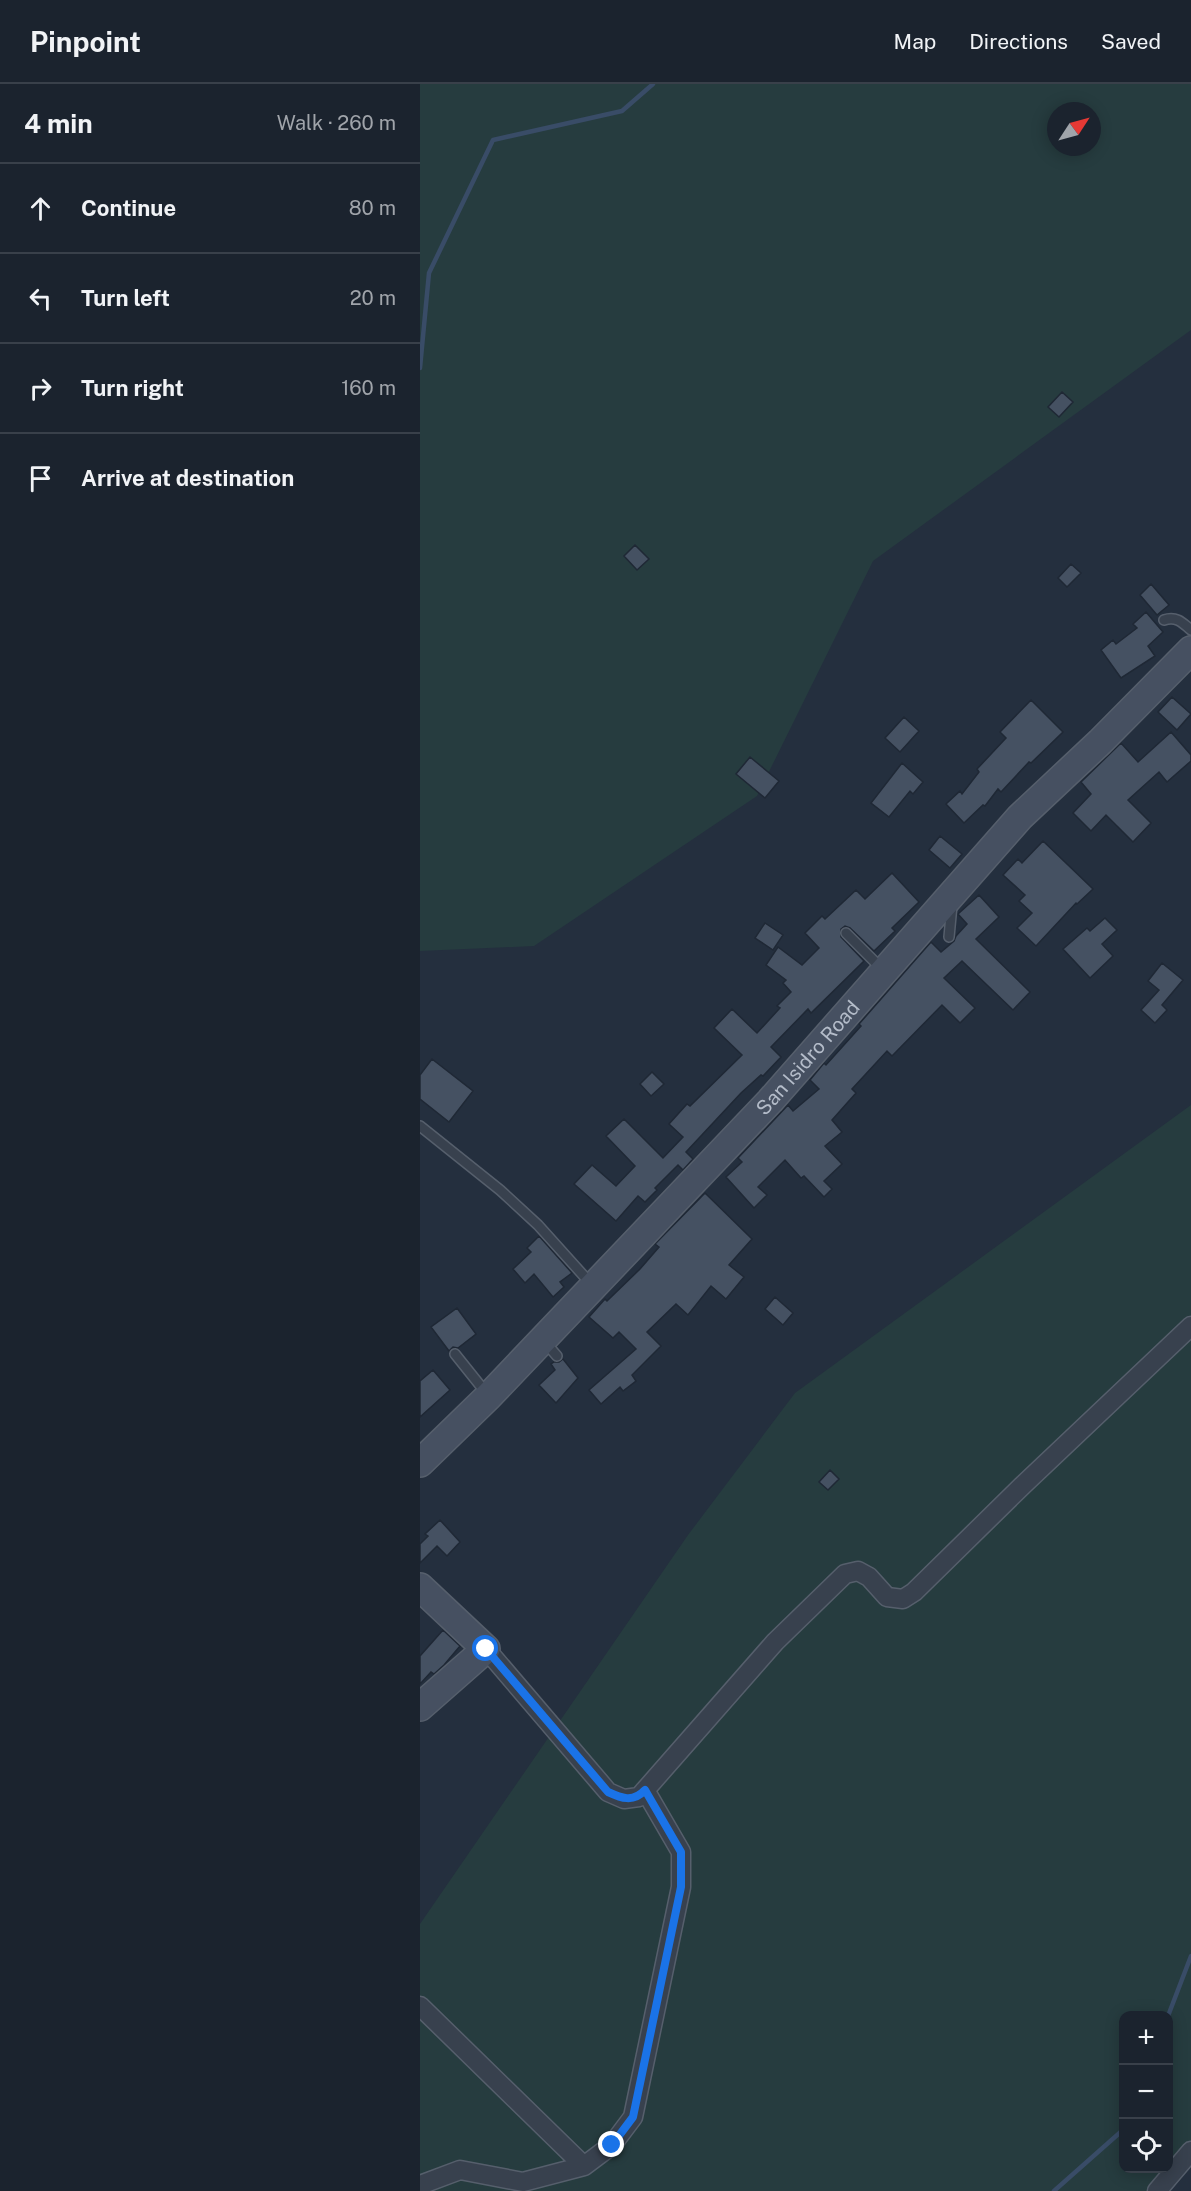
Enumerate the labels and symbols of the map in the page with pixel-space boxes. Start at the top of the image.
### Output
north arrow [1047,102,1101,156]
street label: San Isidro Road [751,996,865,1120]
route start [472,1635,498,1661]
route end [598,2131,624,2157]

